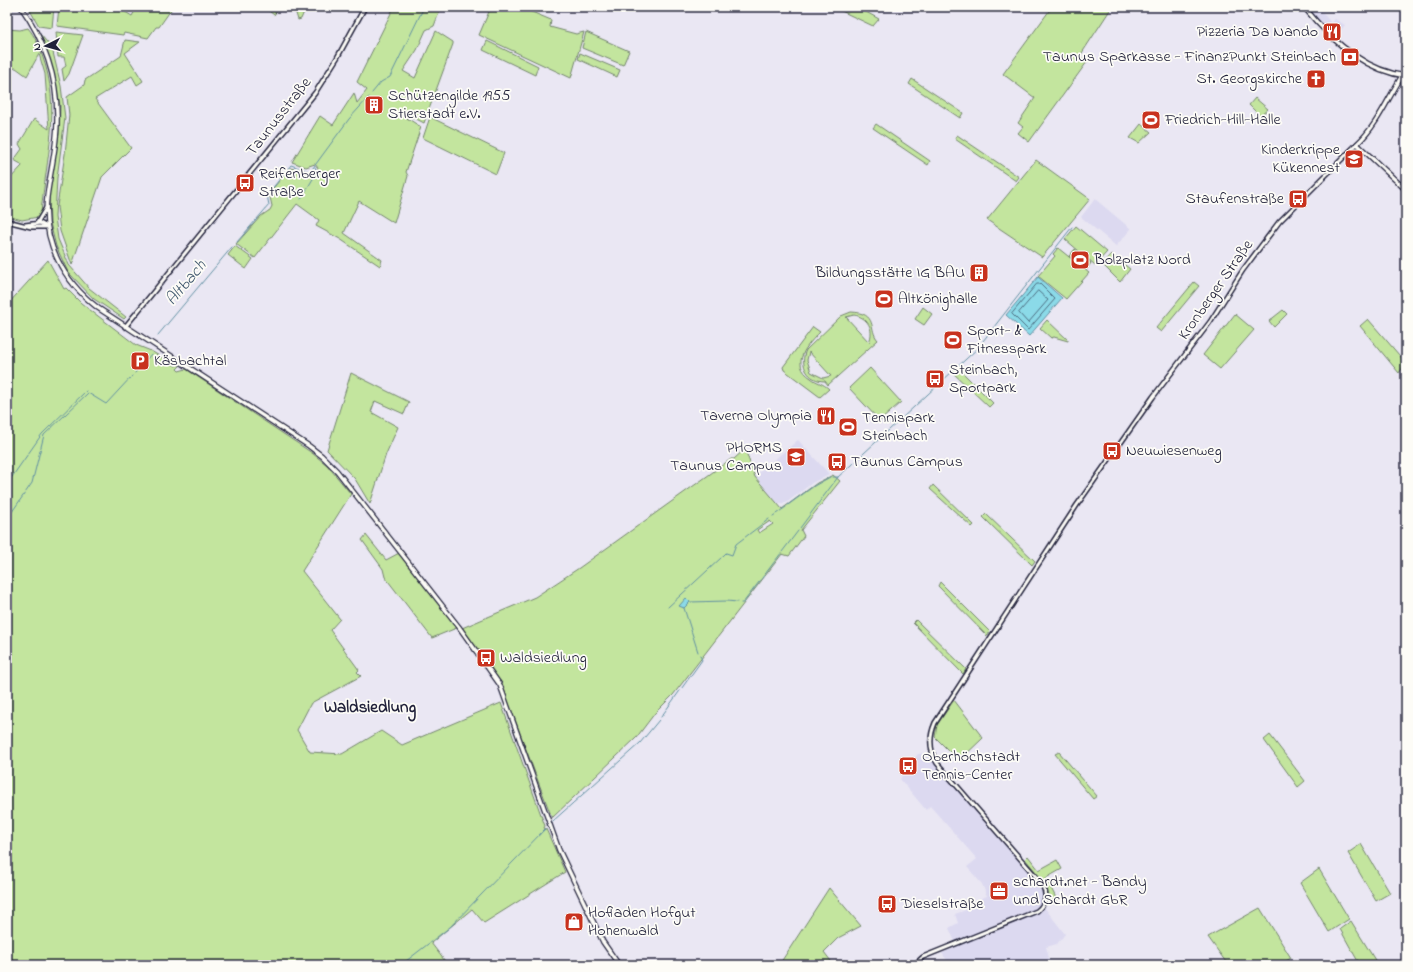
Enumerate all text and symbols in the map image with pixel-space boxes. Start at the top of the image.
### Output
place label: Pizzeria Da Nando [1197,20,1318,44]
restaurant icon: Pizzeria Da Nando [1321,21,1343,43]
north arrow [26,26,66,66]
text: N [29,42,45,51]
place label: Taunus Sparkasse - FinanzPunkt Steinbach [1043,45,1336,69]
bank icon: Taunus Sparkasse - FinanzPunkt Steinbach [1339,46,1361,68]
place label: St. Georgskirche [1197,67,1303,91]
church icon: St. Georgskirche [1305,68,1327,90]
street label: Taunusstraße [240,72,318,162]
place label: Schützengilde 1955 Stierstadt e.V. [388,84,510,126]
building icon: Schützengilde 1955 Stierstadt e.V. [363,94,385,116]
place label: Friedrich-Hill-Halle [1164,108,1281,132]
sports icon: Friedrich-Hill-Halle [1140,109,1162,131]
place label: Kinderkrippe Kükennest [1261,138,1341,180]
school or university icon: Kinderkrippe Kükennest [1343,148,1365,170]
place label: Reifenberger Straße [259,162,340,204]
bus stop icon: Reifenberger Straße [234,172,256,194]
place label: Staufenstraße [1185,187,1285,211]
bus stop icon: Staufenstraße [1287,188,1309,210]
street label: Kronberger Straße [1172,234,1260,345]
place label: Bolzplatz Nord [1093,248,1191,272]
sports icon: Bolzplatz Nord [1069,249,1091,271]
water label: Altbach [159,254,213,311]
place label: Bildungsstätte IG BAU [814,261,965,285]
building icon: Bildungsstätte IG BAU [968,262,990,284]
place label: Altkönighalle [898,287,978,311]
sports icon: Altkönighalle [873,288,895,310]
place label: Sport- & Fitnesspark [966,319,1047,361]
sports icon: Sport- & Fitnesspark [942,329,964,351]
place label: Käsbachtal [154,349,227,373]
parking icon: Käsbachtal [129,350,151,372]
place label: Steinbach, Sportpark [949,358,1017,400]
bus stop icon: Steinbach, Sportpark [924,368,946,390]
place label: Taverna Olympia [700,404,812,428]
restaurant icon: Taverna Olympia [815,405,837,427]
place label: Tennispark Steinbach [862,406,935,448]
sports icon: Tennispark Steinbach [837,416,859,438]
place label: PHORMS Taunus Campus [670,436,782,478]
place label: Neuwiesenweg [1126,439,1222,463]
bus stop icon: Neuwiesenweg [1101,440,1123,462]
school or university icon: PHORMS Taunus Campus [785,446,807,468]
place label: Taunus Campus [851,450,963,474]
bus stop icon: Taunus Campus [826,451,848,473]
place label: Waldsiedlung [500,646,587,670]
bus stop icon: Waldsiedlung [475,647,497,669]
district label: Waldsiedlung [324,695,416,722]
place label: Oberhöchstadt Tennis-Center [922,745,1021,787]
bus stop icon: Oberhöchstadt Tennis-Center [897,755,919,777]
place label: schardt.net - Bandy und Schardt GbR [1013,870,1147,912]
office icon: schardt.net - Bandy und Schardt GbR [988,880,1010,902]
place label: Dieselstraße [900,892,984,916]
bus stop icon: Dieselstraße [876,893,898,915]
place label: Hofladen Hofgut Hohenwald [588,901,696,943]
shop icon: Hofladen Hofgut Hohenwald [563,911,585,933]

